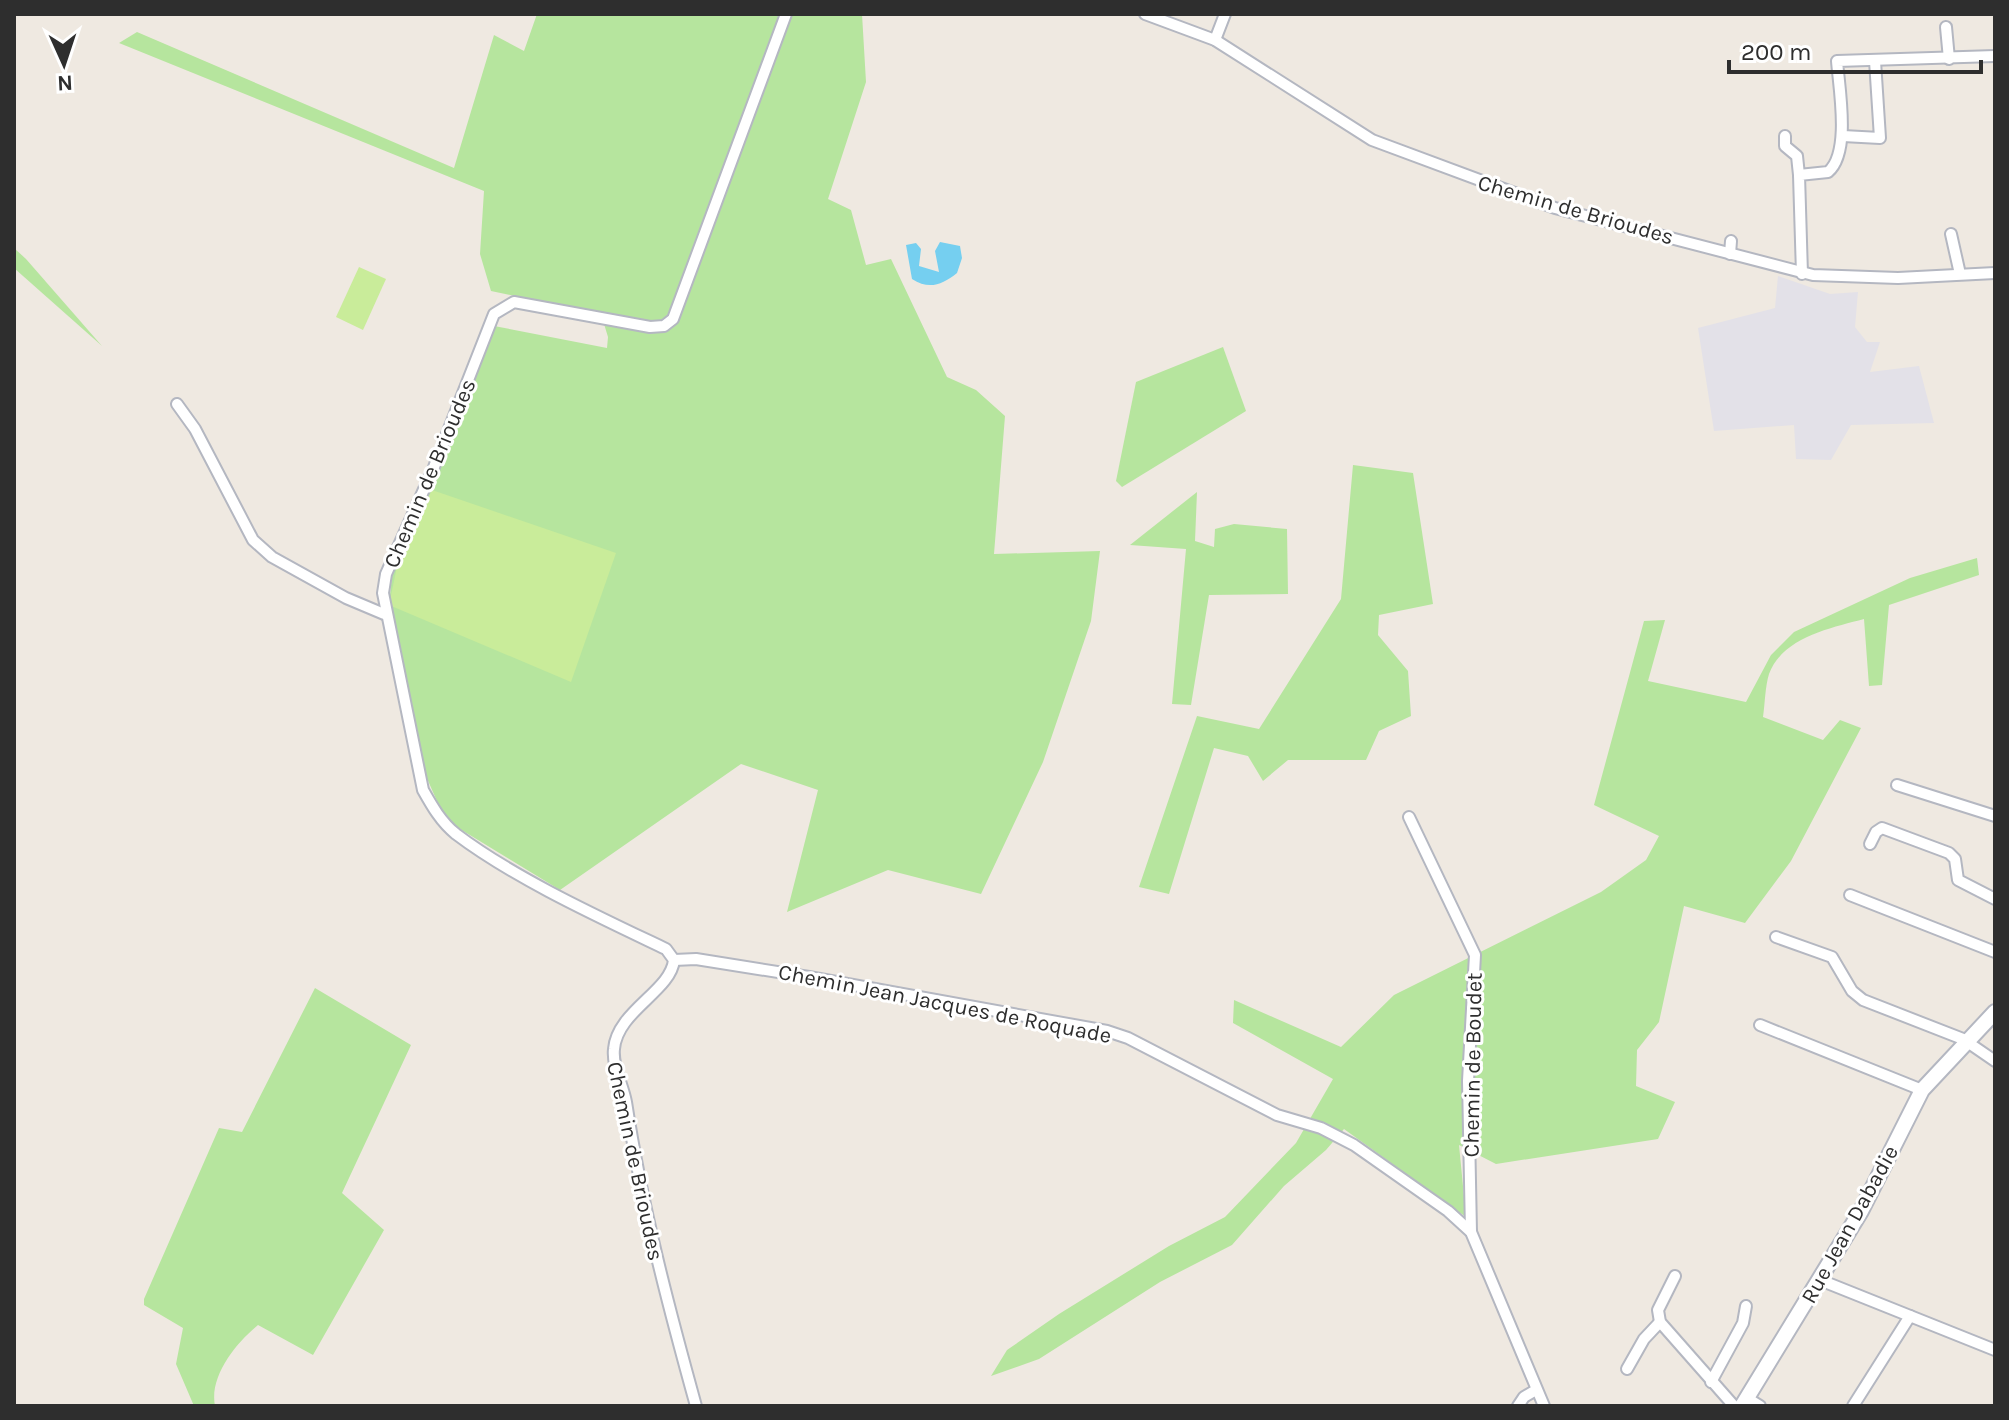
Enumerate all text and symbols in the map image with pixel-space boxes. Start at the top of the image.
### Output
north arrow [24,24,104,104]
scale bar [1729,24,1981,74]
text: 200 m [1741,38,1812,66]
text: N [56,70,74,96]
street label: Chemin de Brioudes [1475,170,1677,250]
street label: Chemin de Brioudes [378,375,481,572]
street label: Chemin Jean Jacques de Roquade [776,959,1114,1049]
street label: Chemin de Boudet [1458,972,1488,1158]
street label: Chemin de Brioudes [601,1059,669,1263]
street label: Rue Jean Dabadie [1796,1141,1904,1308]

